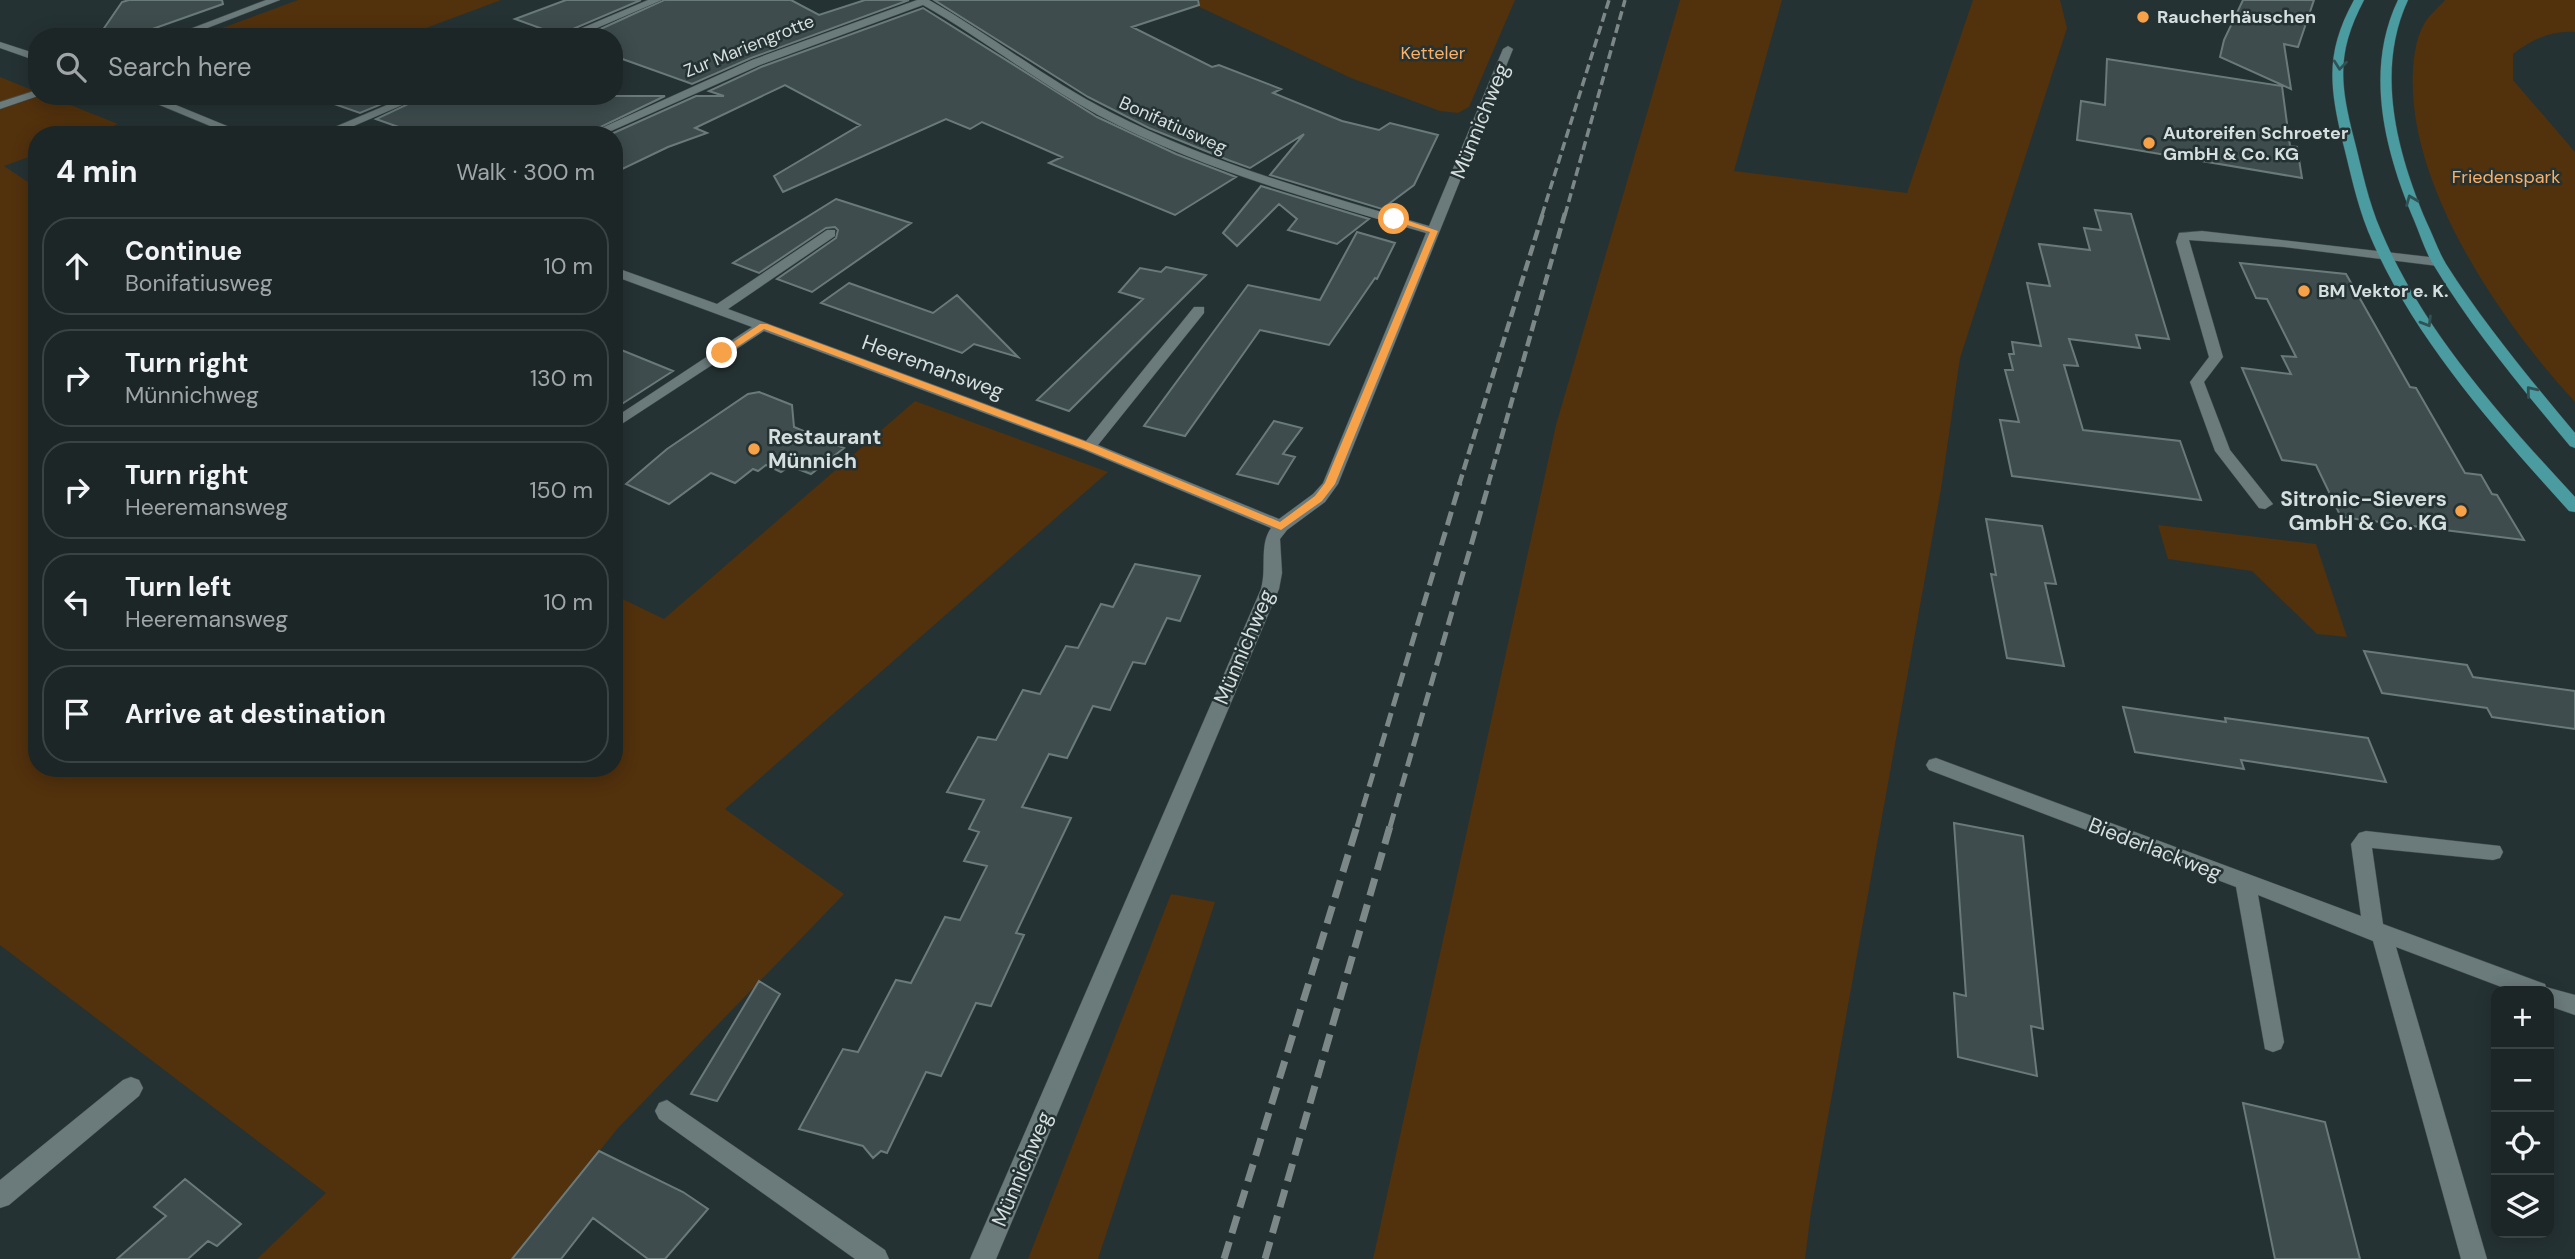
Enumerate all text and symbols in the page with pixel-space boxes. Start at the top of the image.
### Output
place label: Raucherhäuschen [2157,5,2316,29]
street label: Zur Mariengrotte [680,9,818,83]
marker: Raucherhäuschen [2135,9,2151,25]
search box [28,28,623,105]
park label: Ketteler [1401,41,1466,65]
icon: search [52,48,90,86]
text: Search here [108,50,251,84]
street label: Münnichweg [1444,59,1516,183]
one-way arrow [2333,59,2348,70]
street label: Bonifatiusweg [1115,91,1231,159]
place label: Autoreifen Schroeter GmbH & Co. KG [2163,121,2348,166]
marker: Autoreifen Schroeter GmbH & Co. KG [2141,135,2157,151]
text: 4 min [56,152,138,191]
text: Walk · 300 m [456,157,595,187]
park label: Friedenspark [2452,165,2560,189]
one-way arrow [2405,194,2419,206]
route start [1378,203,1409,234]
text: Continue [125,234,242,268]
icon: ahead [58,247,96,285]
text: 10 m [543,251,593,281]
text: Bonifatiusweg [125,268,273,298]
place label: BM Vektor e. K. [2318,279,2449,303]
marker: BM Vektor e. K. [2296,283,2312,299]
one-way arrow [2418,314,2431,327]
street label: Heeremansweg [858,328,1008,406]
route end [706,337,737,368]
text: Turn right [125,346,249,380]
icon: right [58,359,96,397]
text: 130 m [530,363,593,393]
text: Münnichweg [125,380,259,410]
one-way arrow [2527,386,2540,398]
place label: Restaurant Münnich [768,423,881,475]
marker: Restaurant Münnich [746,441,762,457]
text: Turn right [125,458,249,492]
icon: right [58,471,96,509]
text: 150 m [529,475,593,505]
place label: Sitronic-Sievers GmbH & Co. KG [2280,485,2447,537]
text: Heeremansweg [125,492,288,522]
marker: Sitronic-Sievers GmbH & Co. KG [2453,503,2469,519]
text: Turn left [125,570,232,604]
icon: left [58,583,96,621]
street label: Münnichweg [1207,585,1281,709]
text: 10 m [543,587,593,617]
text: Heeremansweg [125,604,288,634]
icon: arrive [58,695,96,733]
text: Arrive at destination [125,697,386,731]
street label: Biederlackweg [2084,811,2226,887]
map controls [2491,986,2554,1238]
button: + [2491,986,2554,1049]
button: − [2491,1049,2554,1112]
street label: Münnichweg [985,1107,1059,1231]
button: locate [2491,1112,2554,1175]
button: layers [2491,1175,2554,1238]

